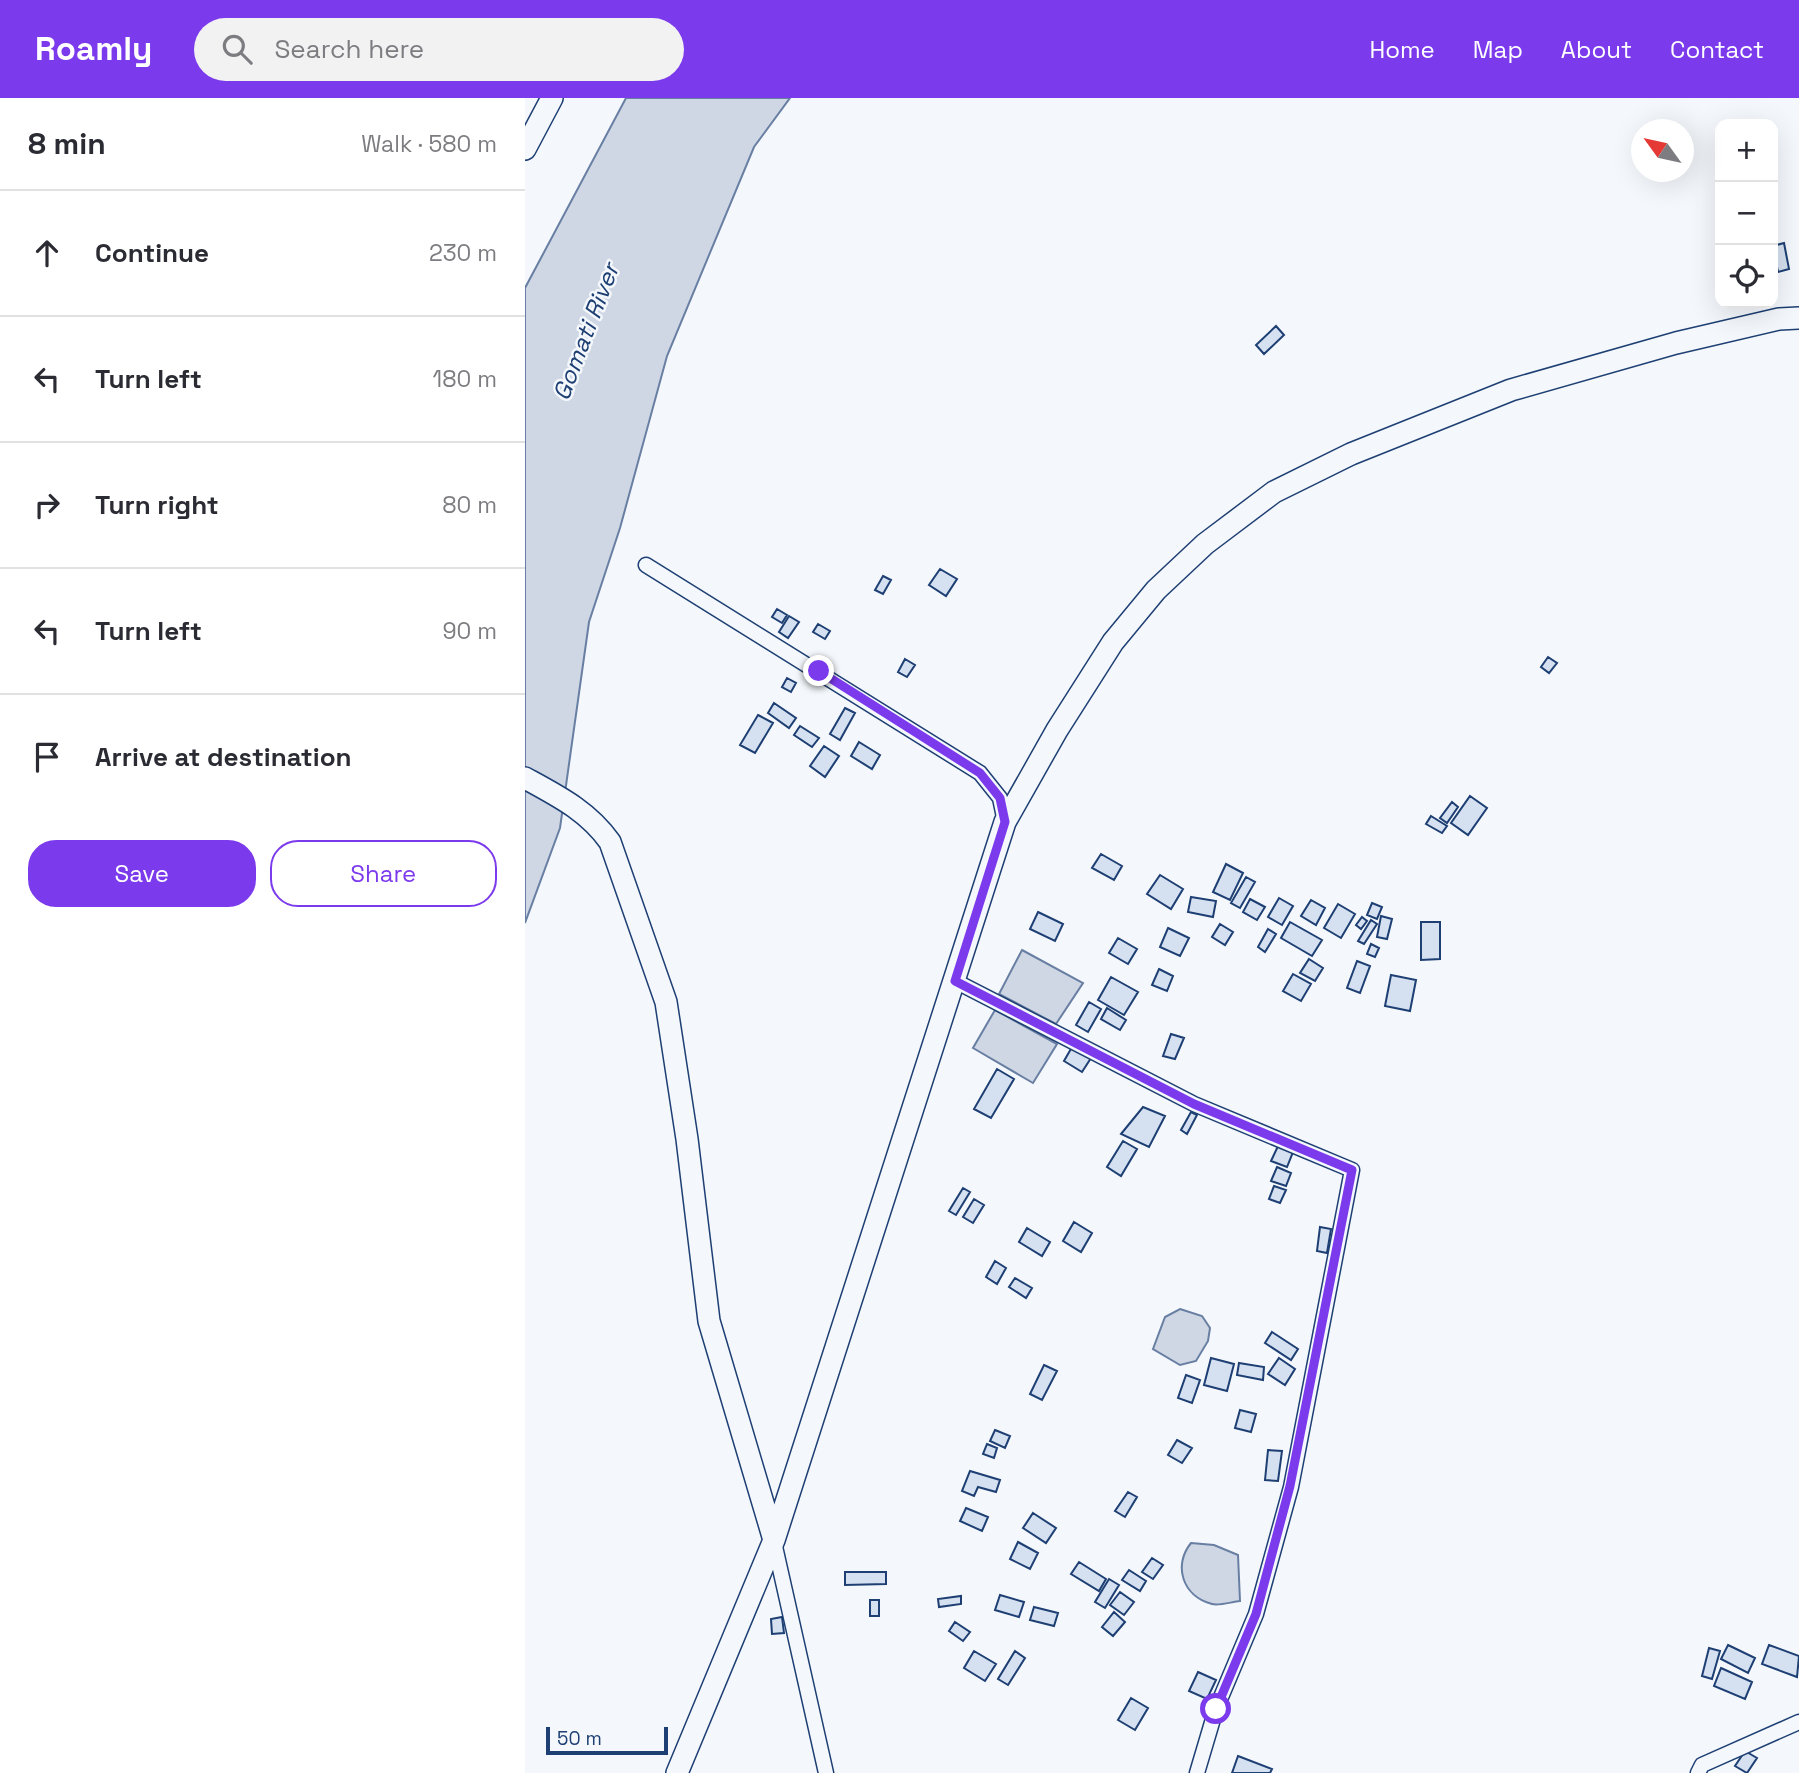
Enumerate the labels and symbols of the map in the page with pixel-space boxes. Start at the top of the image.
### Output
north arrow [1631,119,1694,182]
water label: Gomati River [545,256,627,405]
route end [803,655,834,686]
route start [1200,1693,1231,1724]
scale bar [546,1724,669,1756]

